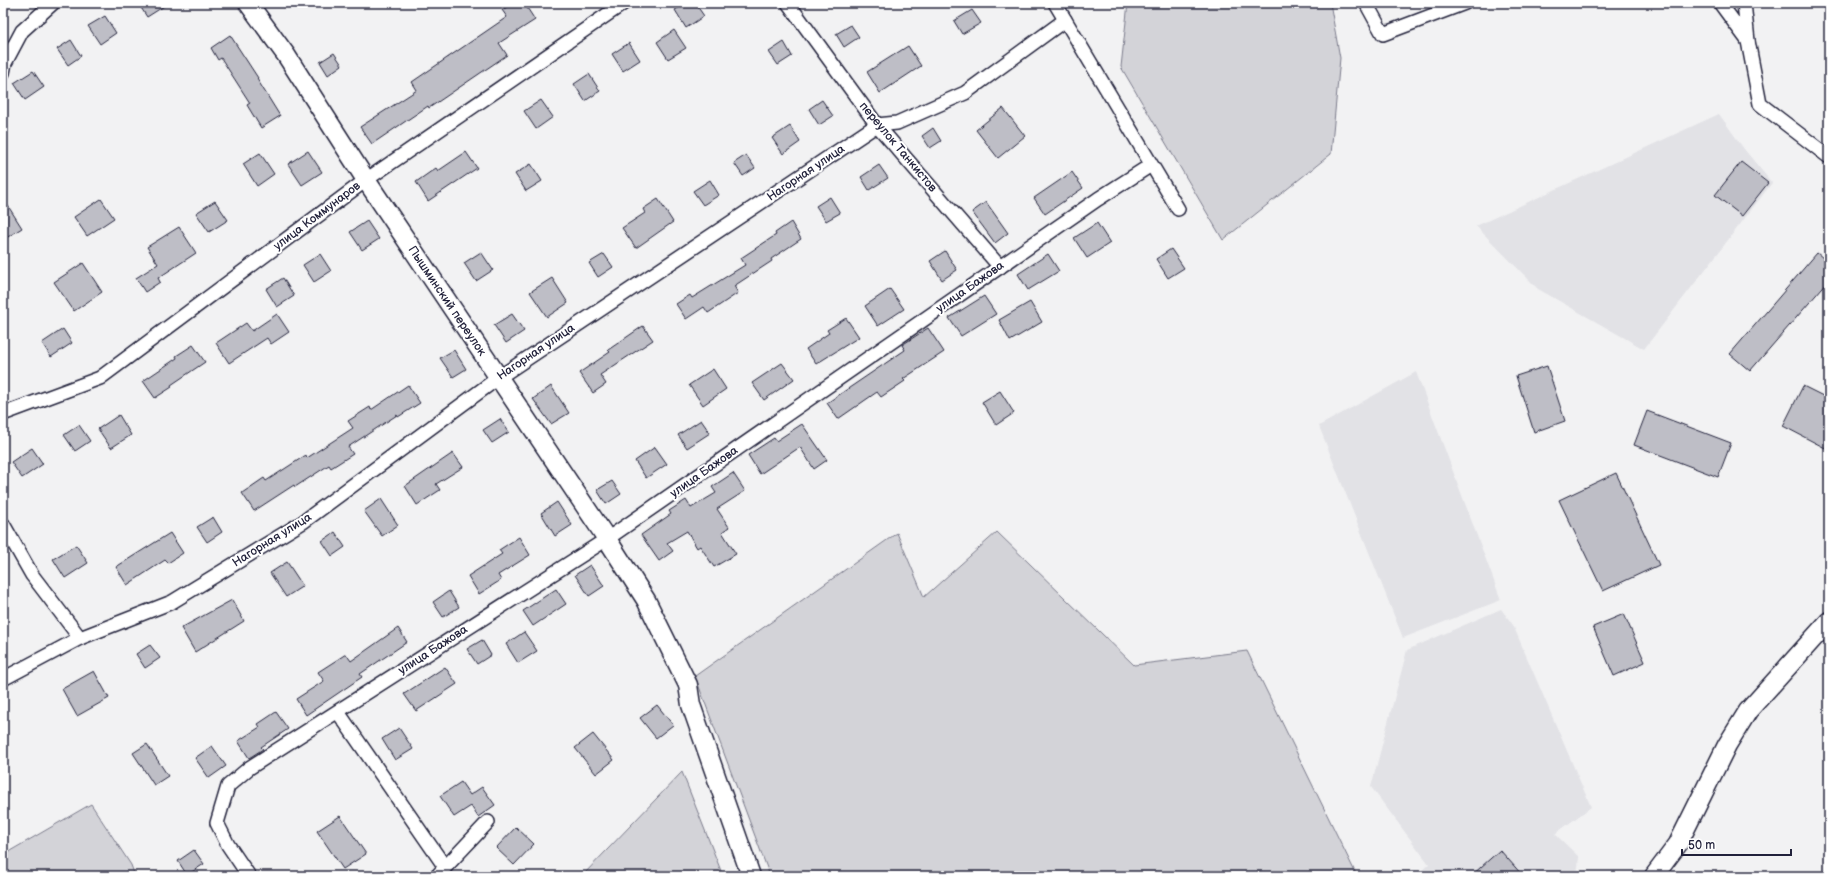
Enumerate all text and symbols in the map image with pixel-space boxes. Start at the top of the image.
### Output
street label: переулок Танкистов [856,99,941,196]
street label: Нагорная улица [764,142,848,204]
street label: улица Коммунаров [271,178,364,254]
street label: Пышминский переулок [405,243,490,359]
street label: улица Бажова [933,258,1007,316]
street label: Нагорная улица [494,321,578,383]
street label: улица Бажова [667,443,741,501]
street label: Нагорная улица [230,510,314,570]
street label: улица Бажова [396,622,470,678]
scale bar [1682,831,1791,857]
text: 50 m [1688,838,1715,853]

